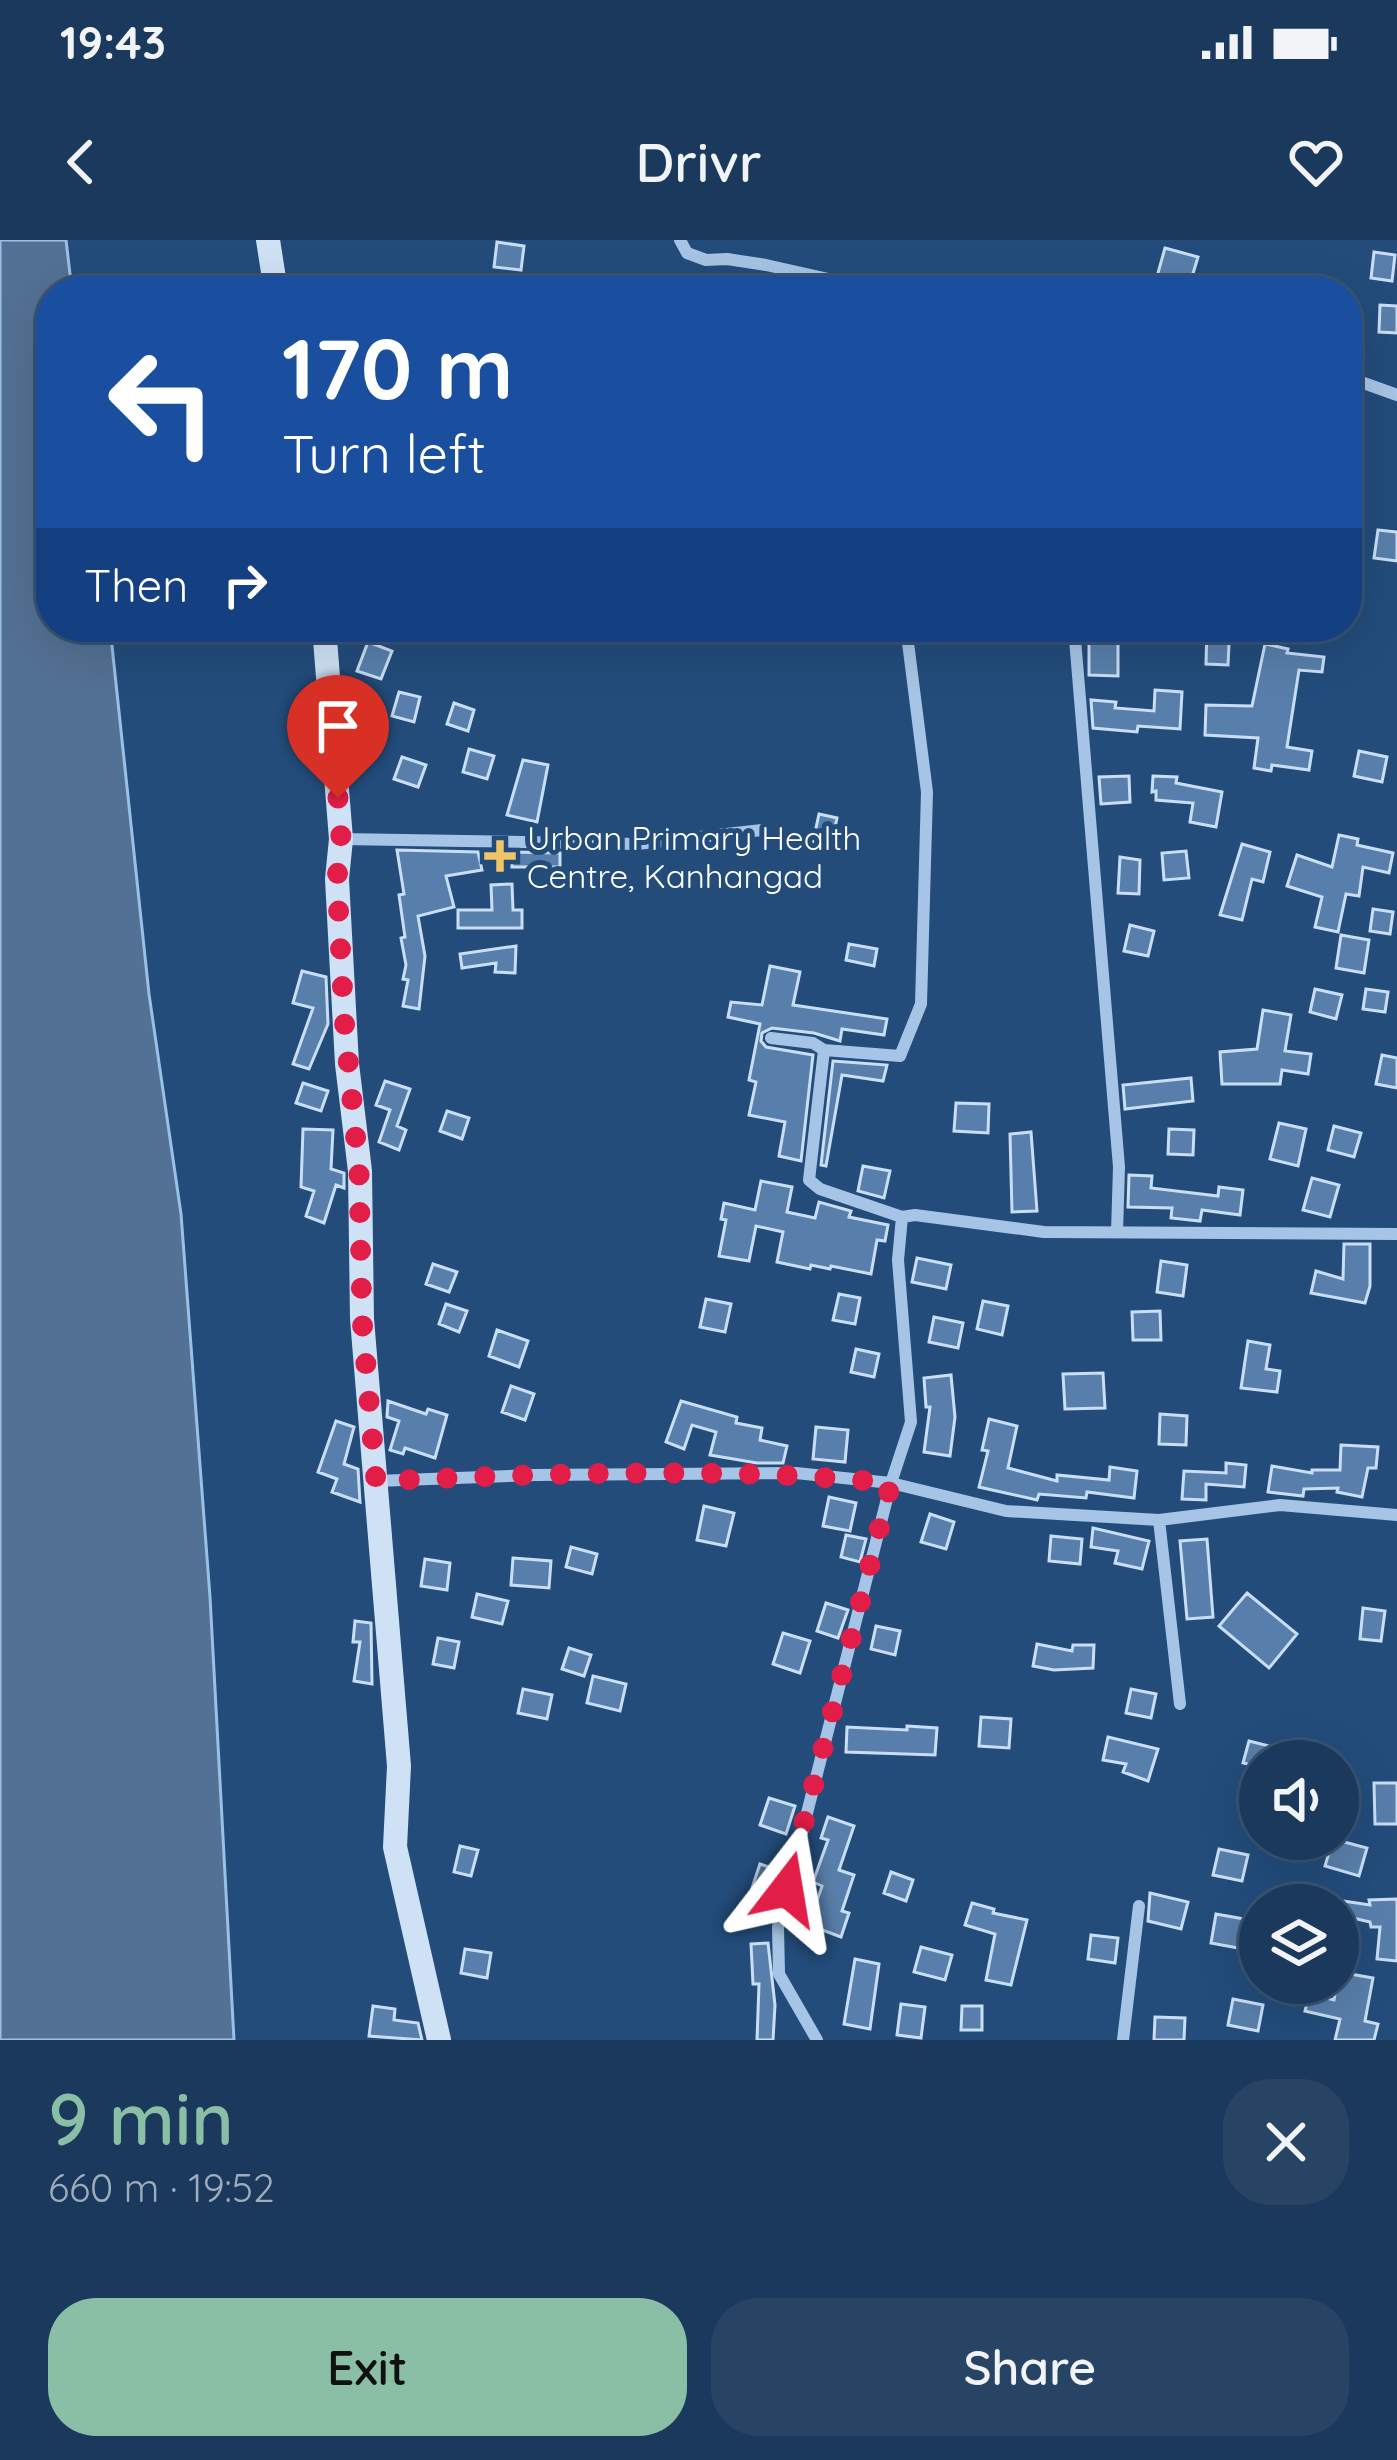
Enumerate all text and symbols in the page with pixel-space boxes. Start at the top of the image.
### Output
text: 19:43 [60,14,166,70]
text: Drivr [636,128,761,196]
icon: back [48,129,114,195]
icon: heart [1283,129,1349,195]
text: 170 m [282,315,513,420]
icon: left [84,324,240,480]
text: Turn left [282,419,486,487]
icon: right [212,552,278,618]
text: Then [84,557,188,613]
pin [287,675,389,798]
icon: arrive [305,693,371,759]
place label: Urban Primary Health Centre, Kanhangad [527,817,861,896]
marker: Urban Primary Health Centre, Kanhangad [484,840,516,872]
map controls [1239,1740,1359,2004]
button: sound [1239,1740,1359,1860]
position arrow [724,1826,850,1952]
button: layers [1239,1884,1359,2004]
text: 9 min [48,2073,234,2163]
button: close [1223,2079,1349,2205]
text: 660 m · 19:52 [48,2163,275,2212]
button: Exit [48,2298,687,2436]
button: Share [711,2298,1349,2436]

